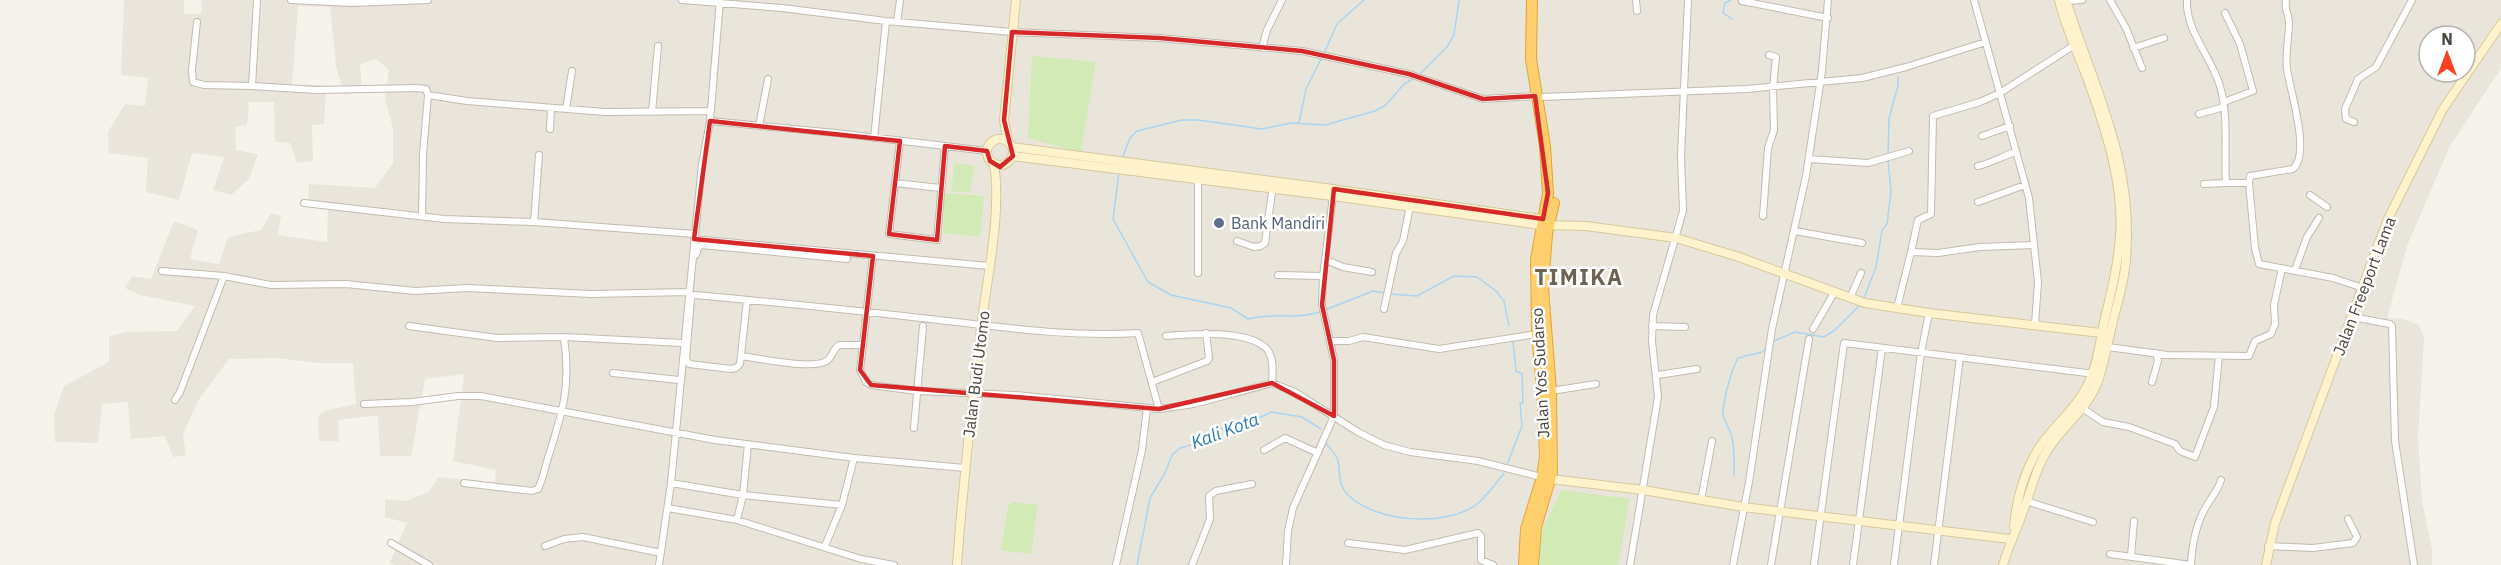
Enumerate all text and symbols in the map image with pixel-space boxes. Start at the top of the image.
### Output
north arrow [2417,24,2477,84]
text: N [2441,29,2453,49]
place label: Bank Mandiri [1231,213,1325,233]
street label: Jalan Freeport Lama [2328,213,2400,358]
marker: Bank Mandiri [1212,216,1226,230]
district label: TIMIKA [1534,262,1624,291]
street label: Jalan Yos Sudarso [1527,307,1553,439]
street label: Jalan Budi Utomo [958,310,994,438]
water label: Kali Kota [1188,407,1262,454]

